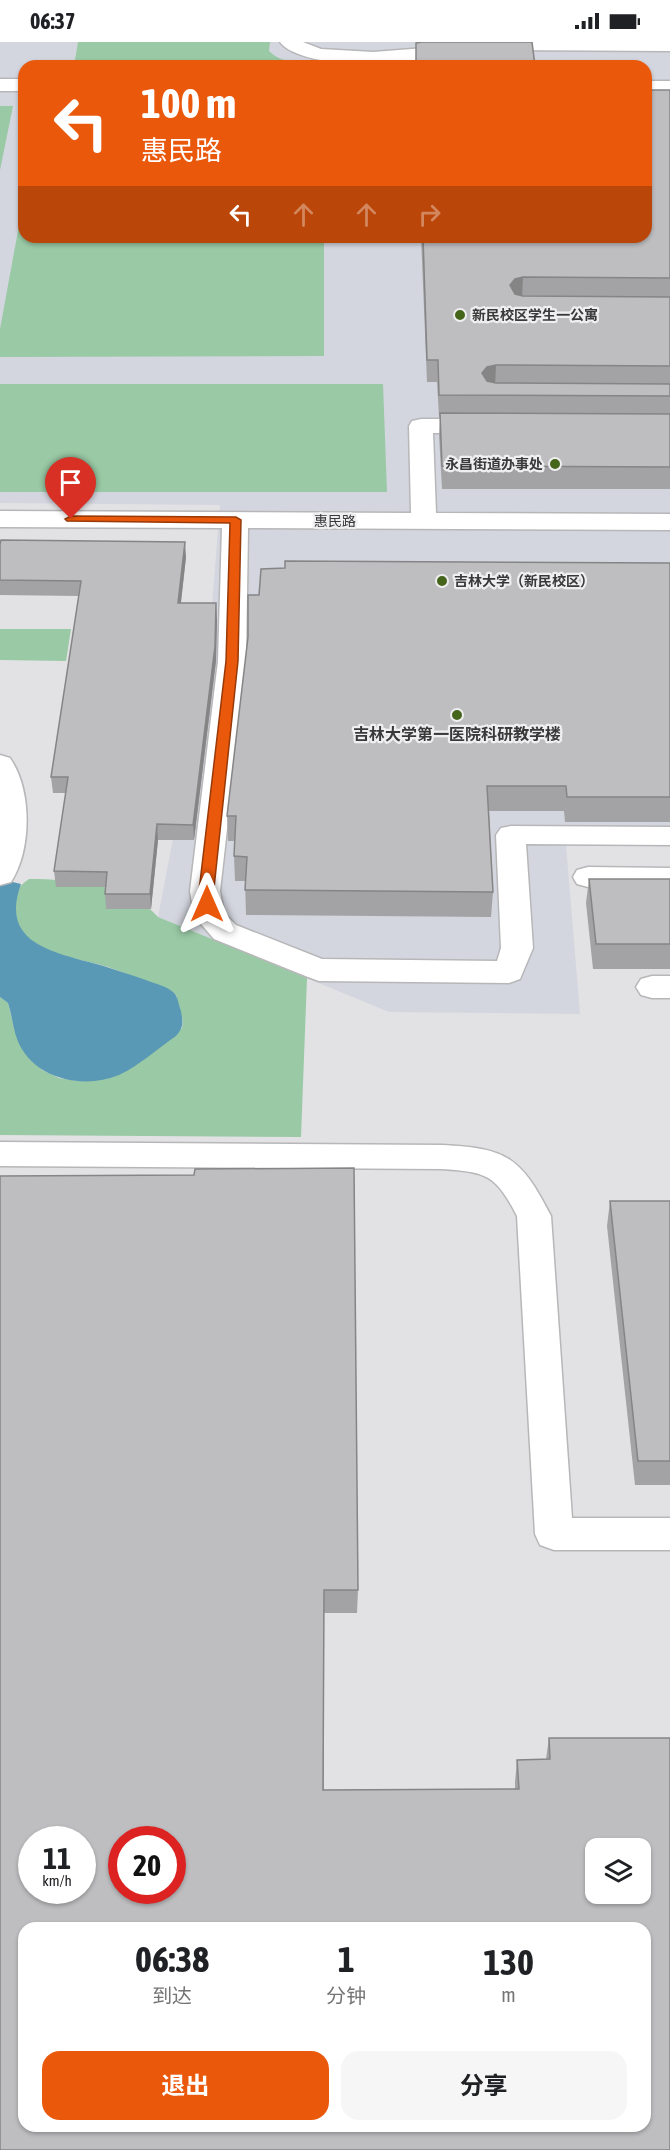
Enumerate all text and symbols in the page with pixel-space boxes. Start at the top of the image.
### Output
text: 06:37 [30,8,75,34]
text: 100 m [141,79,236,127]
icon: left [42,84,120,162]
text: 惠民路 [141,135,222,166]
icon: left [224,198,257,231]
icon: ahead [287,198,320,231]
icon: ahead [350,198,383,231]
icon: right [413,198,446,231]
place label: 新民校区学生一公寓 [472,307,598,323]
marker: 新民校区学生一公寓 [453,308,467,322]
place label: 永昌街道办事处 [445,456,543,472]
pin [45,457,96,519]
marker: 永昌街道办事处 [548,457,562,471]
icon: arrive [54,466,87,499]
street label: 惠民路 [314,513,356,529]
place label: 吉林大学（新民校区） [454,573,594,589]
marker: 吉林大学（新民校区） [435,574,449,588]
marker: 吉林大学第一医院科研教学楼 [450,708,464,722]
place label: 吉林大学第一医院科研教学楼 [353,725,561,743]
position arrow [175,872,239,936]
speed limit sign: 20 [108,1826,186,1904]
map controls [585,1838,651,1904]
button: layers [585,1838,651,1904]
text: 11 [43,1841,71,1875]
text: km/h [42,1872,72,1889]
text: 06:38 [135,1938,209,1980]
text: 1 [338,1938,355,1980]
text: 130 [483,1941,534,1983]
text: m [501,1983,516,2006]
text: 到达 [152,1984,192,2007]
text: 分钟 [326,1984,366,2007]
button: 退出 [42,2051,329,2120]
button: 分享 [341,2051,627,2120]

